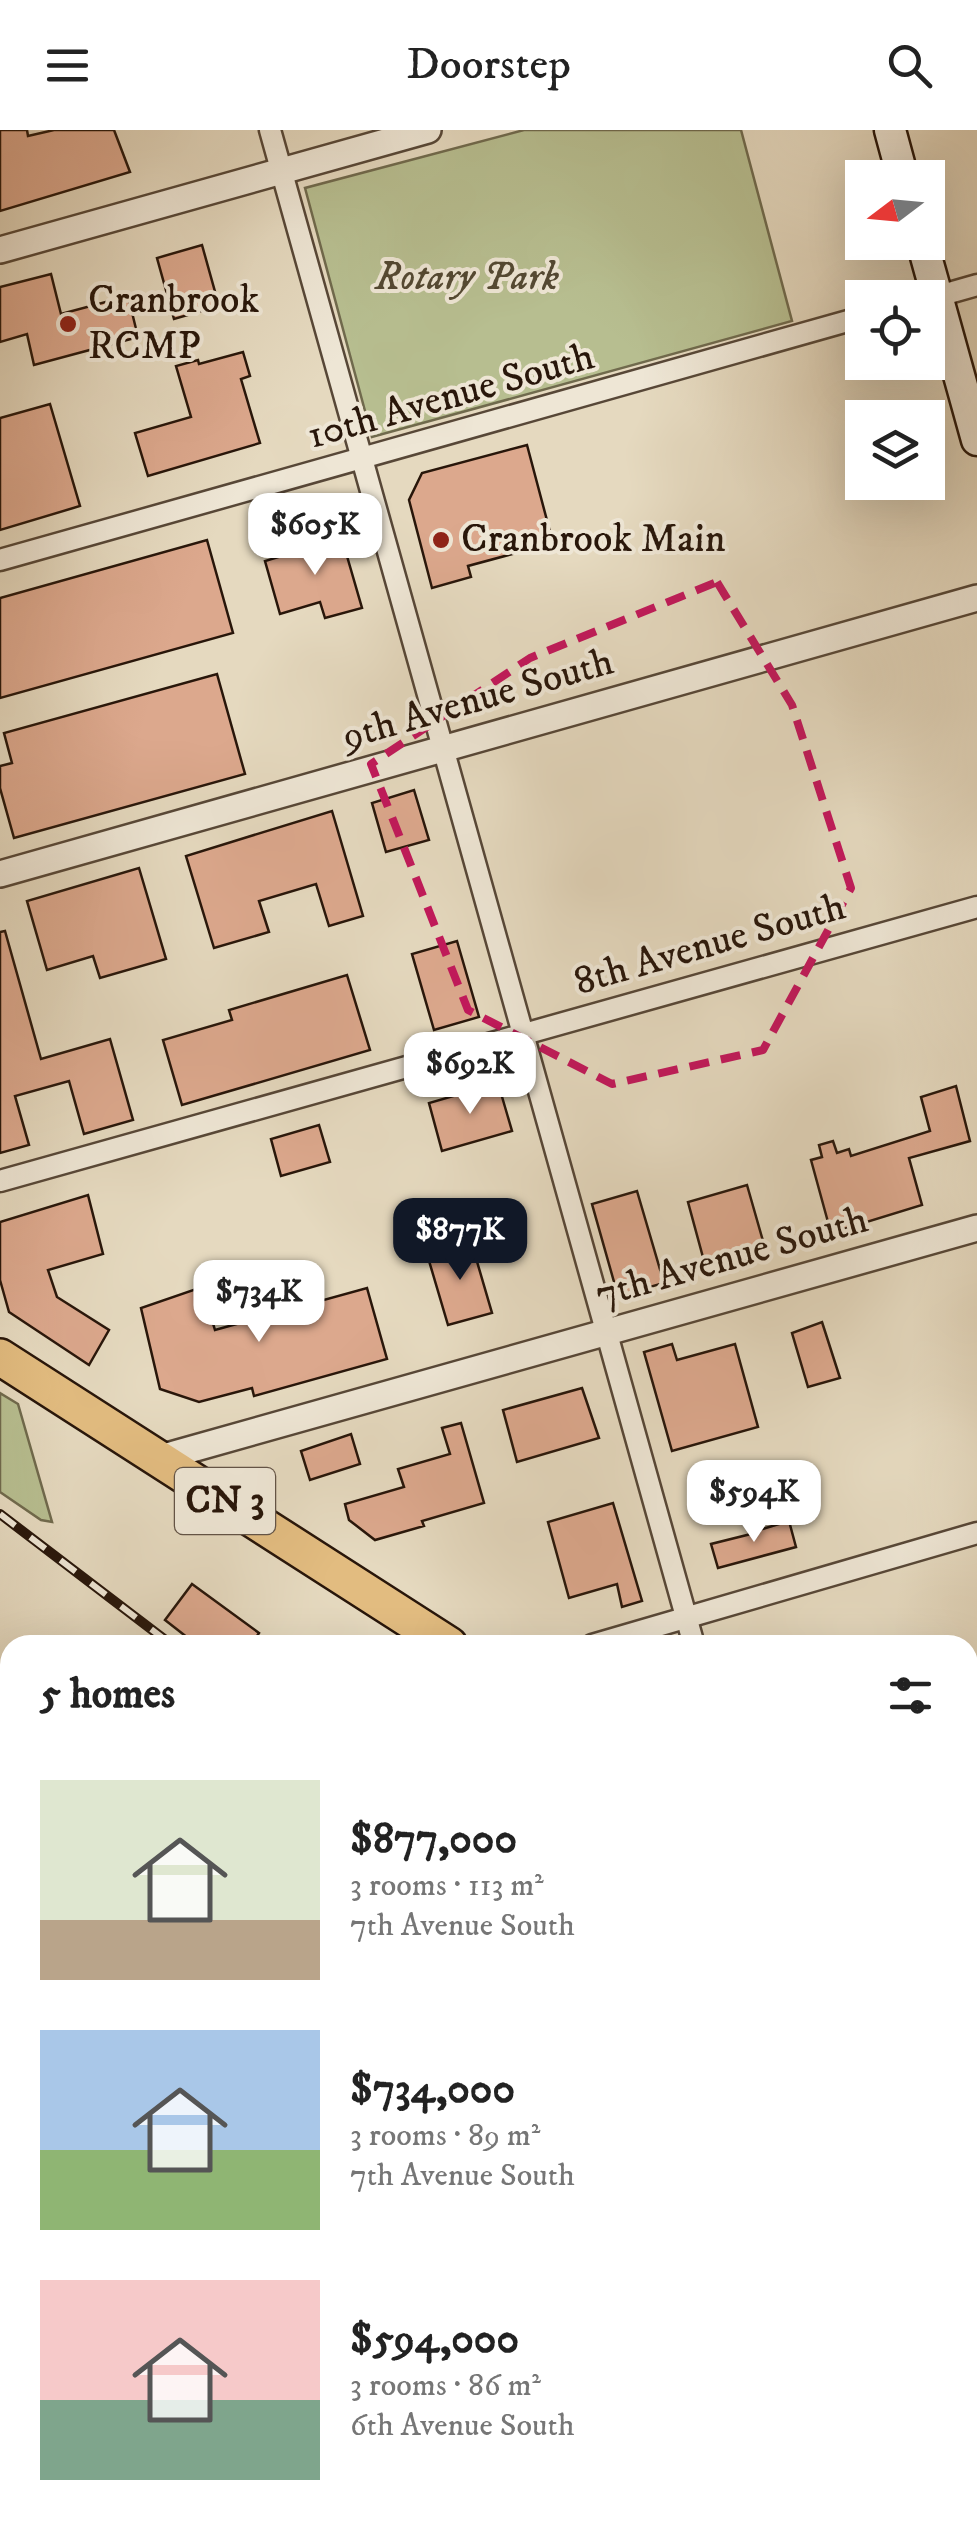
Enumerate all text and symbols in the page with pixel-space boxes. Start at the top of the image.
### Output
text: Doorstep [406,37,571,93]
icon: menu [40,38,95,93]
icon: search [882,38,937,93]
north arrow [845,160,945,260]
map controls [845,160,945,500]
park label: Rotary Park [374,253,559,303]
place label: Cranbrook RCMP [88,276,259,372]
button: locate [845,280,945,380]
marker: Cranbrook RCMP [57,313,79,335]
street label: 10th Avenue South [302,332,600,462]
button: layers [845,400,945,500]
pin: $605K [245,493,385,578]
text: $605K [270,505,360,545]
place label: Cranbrook Main [461,515,726,565]
marker: Cranbrook Main [430,529,452,551]
street label: 9th Avenue South [335,637,619,763]
street label: 8th Avenue South [569,882,851,1008]
pin: $692K [400,1032,540,1117]
text: $692K [426,1044,514,1084]
street label: 7th Avenue South [590,1195,874,1321]
pin: $877K [390,1198,530,1283]
text: $877K [415,1210,505,1250]
pin: $734K [189,1260,329,1345]
text: $734K [215,1272,303,1312]
pin: $594K [684,1460,824,1545]
road number: CN 3 [175,1468,275,1534]
text: $594K [709,1472,799,1512]
icon: filters [883,1668,938,1723]
text: 5 homes [40,1669,175,1721]
text: $877,000 [350,1814,517,1866]
icon: home [120,1820,240,1940]
text: 3 rooms · 113 m² [350,1866,544,1906]
text: 7th Avenue South [350,1906,575,1946]
text: $734,000 [350,2064,515,2116]
icon: home [120,2070,240,2190]
text: 3 rooms · 89 m² [350,2116,540,2156]
text: 7th Avenue South [350,2156,575,2196]
text: $594,000 [350,2314,519,2366]
icon: home [120,2320,240,2440]
text: 3 rooms · 86 m² [350,2366,541,2406]
text: 6th Avenue South [350,2406,575,2446]

